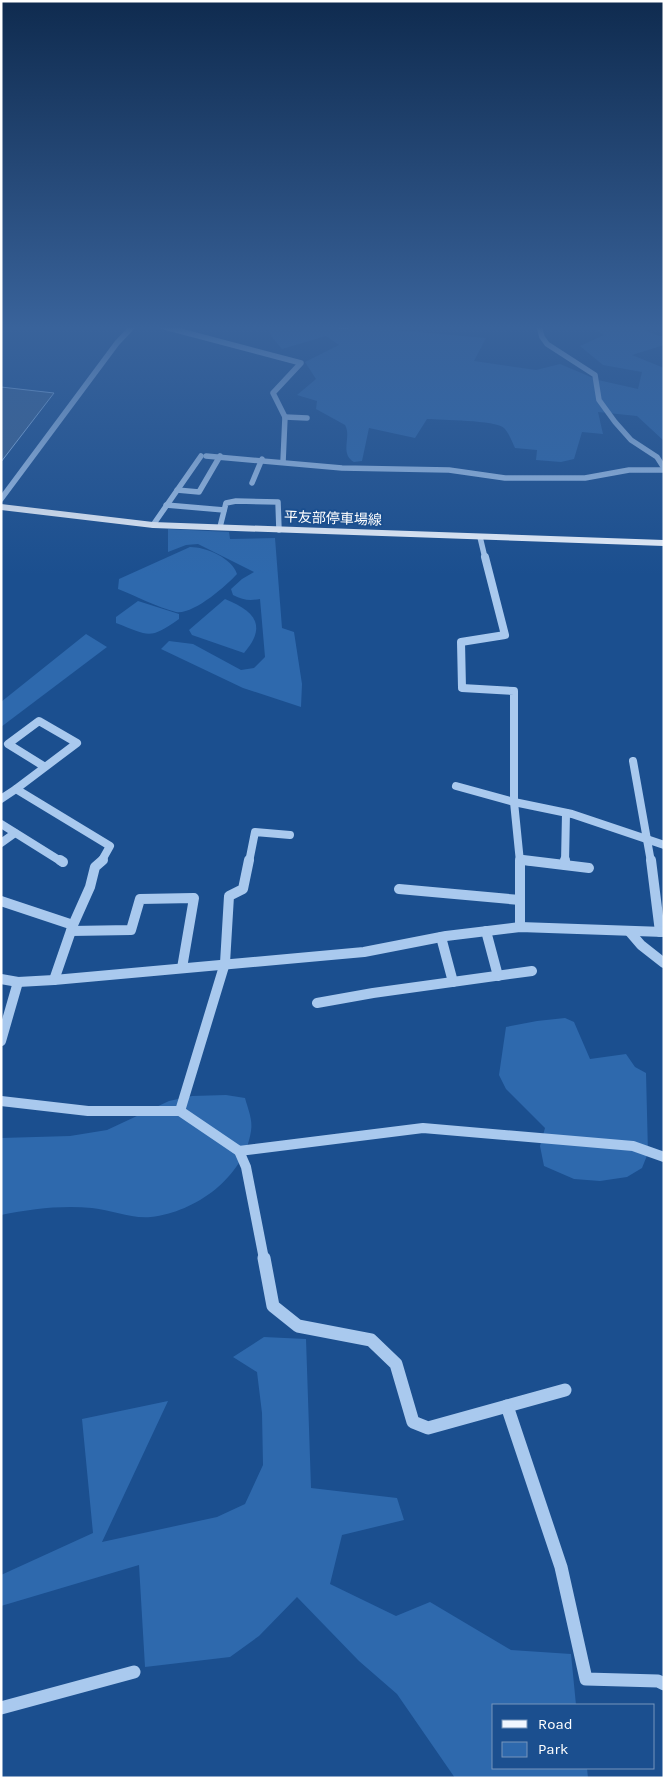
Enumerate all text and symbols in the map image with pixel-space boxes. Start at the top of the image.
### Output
street label: 平友部停車場線 [284,508,382,529]
legend [492,1704,655,1769]
text: Road [538,1715,573,1733]
text: Park [538,1740,568,1758]

